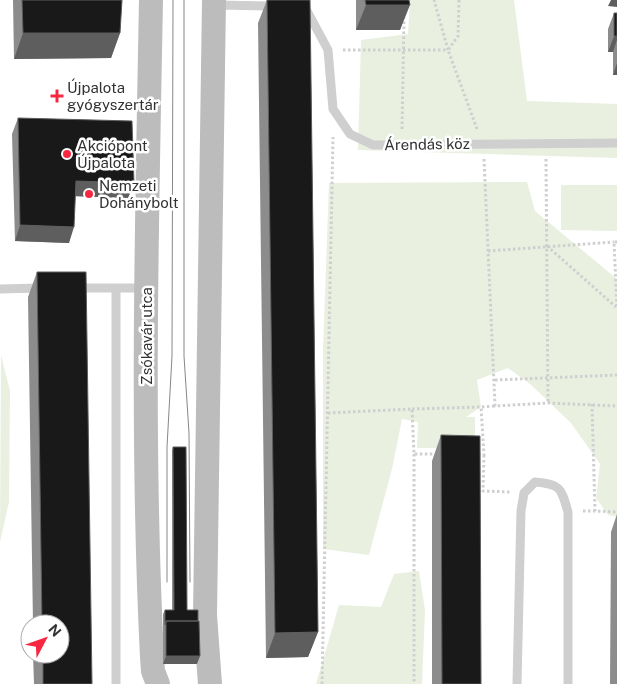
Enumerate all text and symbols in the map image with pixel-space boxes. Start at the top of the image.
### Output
place label: Újpalota gyógyszertár [67,78,159,113]
marker: Újpalota gyógyszertár [51,90,63,102]
street label: Árendás köz [384,135,470,153]
place label: Akciópont Újpalota [77,137,148,171]
marker: Akciópont Újpalota [61,148,73,160]
place label: Nemzeti Dohánybolt [99,177,179,211]
marker: Nemzeti Dohánybolt [83,188,95,200]
street label: Zsókavár utca [138,287,155,385]
north arrow [20,614,70,664]
text: N [45,621,64,640]

